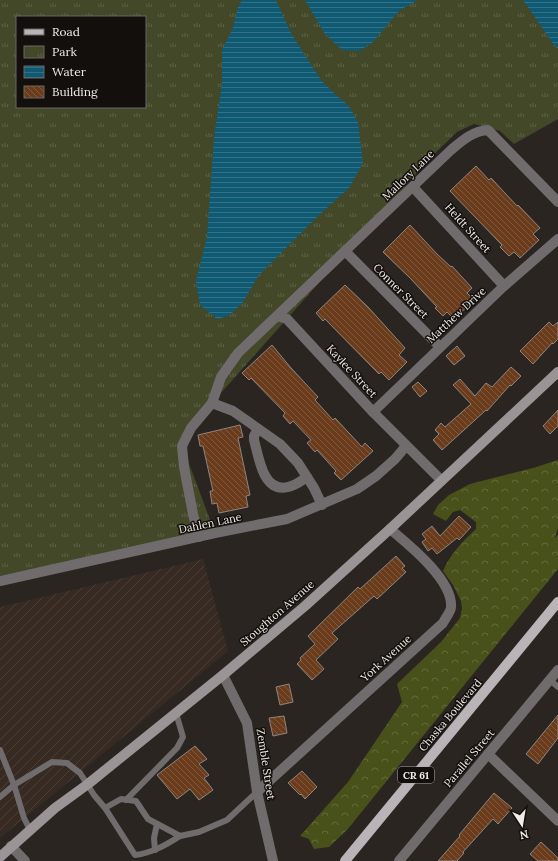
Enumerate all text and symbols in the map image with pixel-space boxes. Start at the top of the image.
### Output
legend [16,16,146,108]
text: Road [52,24,80,39]
text: Park [52,44,78,59]
text: Water [52,64,87,79]
text: Building [52,84,98,99]
street label: Mallory Lane [379,147,437,203]
street label: Heldt Street [442,200,494,256]
street label: Conner Street [370,260,432,322]
street label: Matthew Drive [423,284,489,346]
street label: Kaylee Street [324,341,381,401]
street label: Dahlen Lane [177,510,243,536]
street label: Stoughton Avenue [237,577,317,649]
street label: York Avenue [357,632,414,685]
street label: Chaska Boulevard [416,675,485,754]
street label: Parallel Street [441,725,498,790]
street label: Zemble Street [253,727,279,801]
road number: CR 61 [398,767,434,783]
north arrow [502,805,542,845]
text: N [518,827,530,843]

